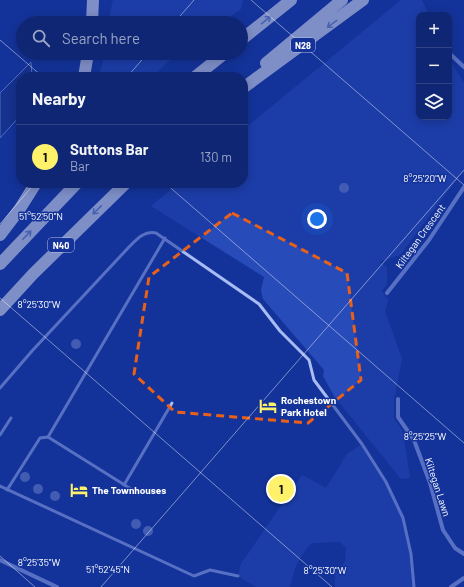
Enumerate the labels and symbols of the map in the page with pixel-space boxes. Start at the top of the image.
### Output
one-way arrow [261,16,272,24]
one-way arrow [327,20,338,28]
road number: N28 [291,38,315,52]
text: 8°25'20"W [403,172,447,184]
street label: Kiltegan Crescent [393,201,448,271]
one-way arrow [92,205,102,215]
your location [307,209,327,229]
text: 51°52'50"N [19,210,63,222]
one-way arrow [22,230,32,240]
road number: N40 [48,238,74,252]
text: 8°25'30"W [17,298,61,310]
place label: Rochestown Park Hotel [281,394,336,418]
hotel icon: Rochestown Park Hotel [258,396,278,416]
text: 8°25'25"W [404,430,447,442]
street label: Kiltegan Lawn [423,456,453,518]
pin: 1 [268,474,294,504]
hotel icon: The Townhouses [69,480,89,500]
place label: The Townhouses [92,484,166,496]
text: 8°25'35"W [18,556,60,568]
text: 51°52'45"N [86,563,130,575]
text: 8°25'30"W [303,564,347,576]

